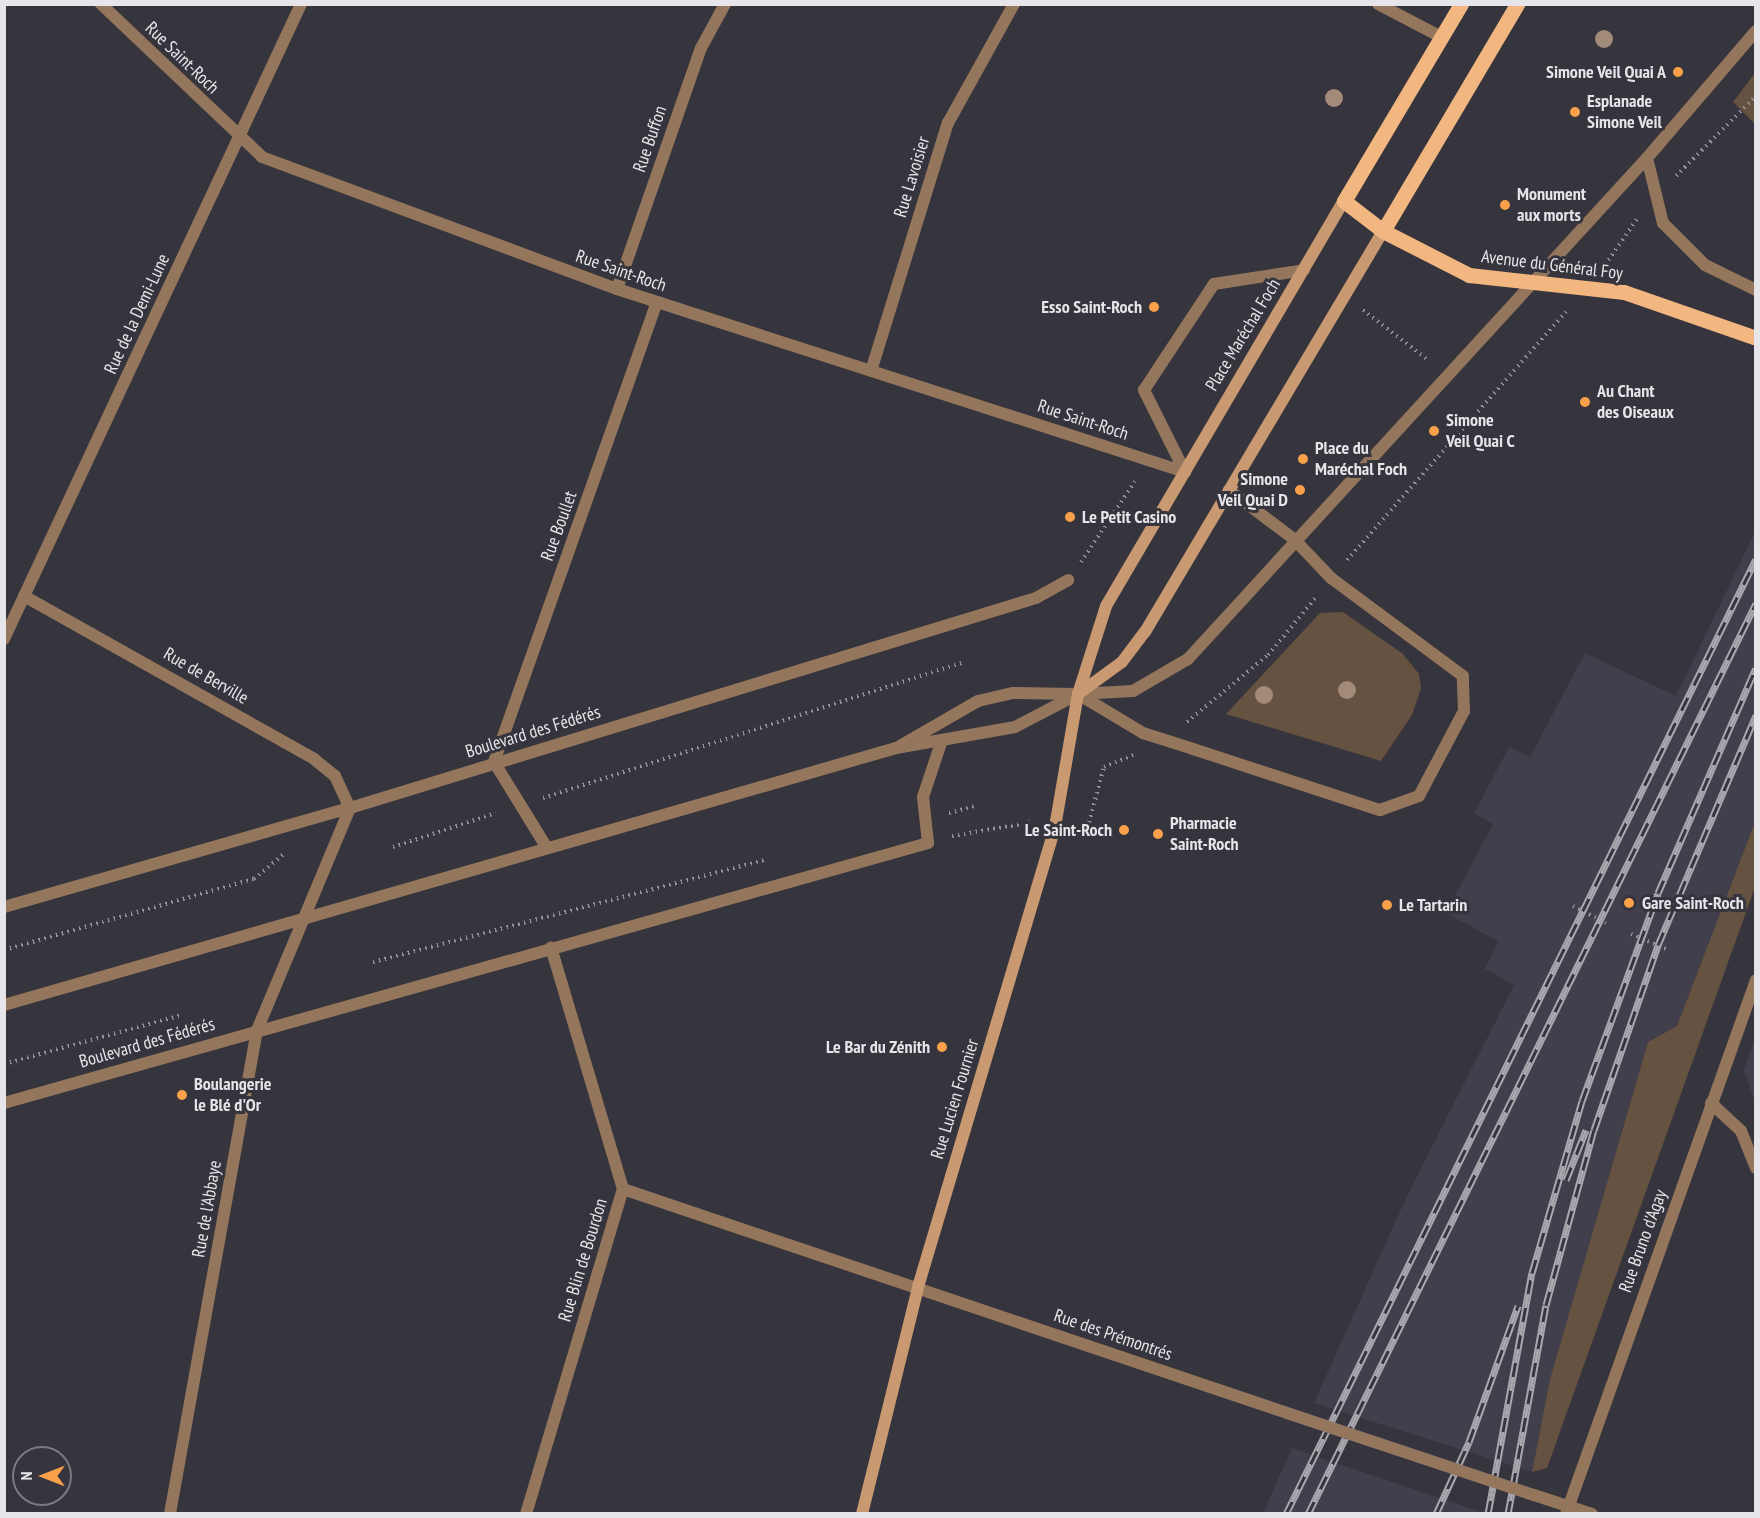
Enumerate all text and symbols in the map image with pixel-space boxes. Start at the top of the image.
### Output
street label: Rue Saint-Roch [141,18,223,98]
place label: Simone Veil Quai A [1545,61,1666,83]
marker: Simone Veil Quai A [1671,65,1685,79]
place label: Esplanade Simone Veil [1587,91,1662,134]
street label: Rue Buffon [629,103,671,175]
marker: Esplanade Simone Veil [1568,105,1582,119]
street label: Rue Lavoisier [890,134,934,220]
place label: Monument aux morts [1517,184,1586,226]
marker: Monument aux morts [1498,198,1512,212]
street label: Rue Saint-Roch [573,245,669,297]
street label: Avenue du Général Foy [1480,246,1624,284]
street label: Rue de la Demi-Lune [100,250,174,378]
street label: Place Maréchal Foch [1201,275,1285,395]
place label: Esso Saint-Roch [1041,296,1142,318]
marker: Esso Saint-Roch [1147,300,1161,314]
place label: Au Chant des Oiseaux [1597,381,1674,424]
street label: Rue Saint-Roch [1035,395,1131,445]
marker: Au Chant des Oiseaux [1578,395,1592,409]
place label: Simone Veil Quai C [1446,410,1515,452]
marker: Simone Veil Quai C [1427,424,1441,438]
place label: Place du Maréchal Foch [1315,438,1407,480]
marker: Place du Maréchal Foch [1296,452,1310,466]
place label: Simone Veil Quai D [1217,469,1288,512]
marker: Simone Veil Quai D [1293,483,1307,497]
street label: Rue Boullet [536,488,582,564]
place label: Le Petit Casino [1082,506,1176,528]
marker: Le Petit Casino [1063,510,1077,524]
street label: Rue de Berville [160,643,252,709]
street label: Boulevard des Fédérés [463,701,603,763]
place label: Pharmacie Saint-Roch [1170,813,1239,856]
place label: Le Saint-Roch [1025,819,1112,841]
marker: Le Saint-Roch [1117,823,1131,837]
marker: Pharmacie Saint-Roch [1151,827,1165,841]
place label: Gare Saint-Roch [1642,892,1744,914]
place label: Le Tartarin [1399,894,1468,916]
marker: Gare Saint-Roch [1620,894,1638,912]
marker: Le Tartarin [1380,898,1394,912]
street label: Boulevard des Fédérés [77,1013,217,1073]
place label: Le Bar du Zénith [826,1036,930,1058]
street label: Rue Lucien Fournier [926,1036,984,1162]
marker: Le Bar du Zénith [935,1040,949,1054]
place label: Boulangerie le Blé d'Or [194,1074,271,1116]
marker: Boulangerie le Blé d'Or [175,1088,189,1102]
street label: Rue de l'Abbaye [188,1159,226,1259]
street label: Rue Bruno d'Agay [1614,1187,1672,1295]
street label: Rue Blin de Bourdon [554,1196,612,1324]
street label: Rue des Prémontrés [1051,1305,1175,1365]
north arrow [12,1446,72,1506]
text: N [16,1472,36,1480]

